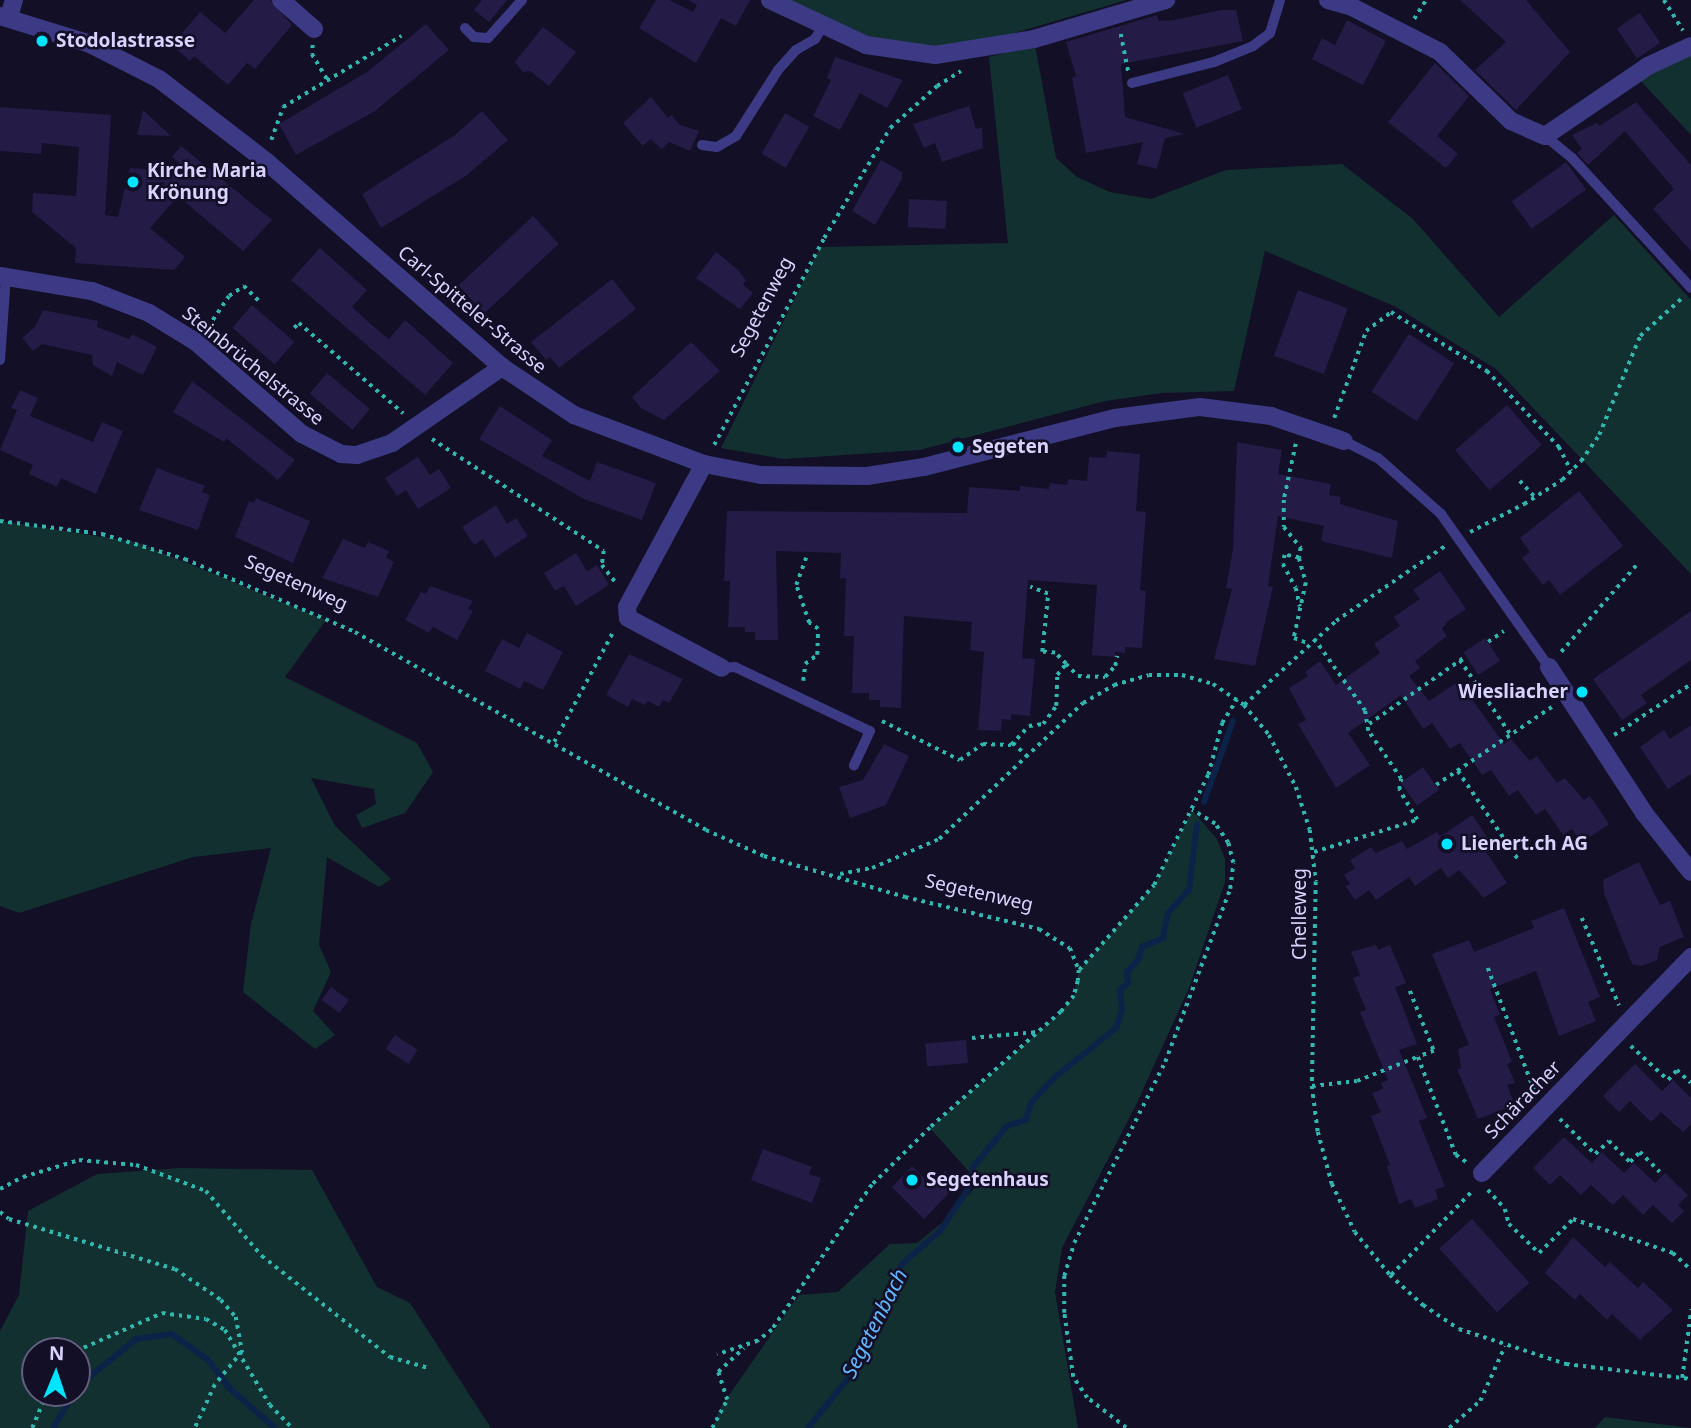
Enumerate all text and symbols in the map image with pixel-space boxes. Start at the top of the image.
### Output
place label: Stodolastrasse [56,30,195,52]
marker: Stodolastrasse [34,33,50,49]
place label: Kirche Maria Krönung [147,160,267,204]
marker: Kirche Maria Krönung [125,174,141,190]
street label: Carl-Spitteler-Strasse [393,241,551,379]
street label: Segetenweg [726,253,798,361]
street label: Steinbrüchelstrasse [178,302,328,430]
place label: Segeten [972,436,1049,458]
marker: Segeten [950,439,966,455]
street label: Segetenweg [241,550,351,616]
place label: Wiesliacher [1458,681,1568,703]
marker: Wiesliacher [1574,684,1590,700]
place label: Lienert.ch AG [1461,833,1588,855]
marker: Lienert.ch AG [1439,836,1455,852]
street label: Chelleweg [1289,868,1311,960]
street label: Segetenweg [923,869,1035,917]
street label: Schäracher [1480,1056,1566,1144]
place label: Segetenhaus [926,1169,1049,1191]
marker: Segetenhaus [904,1172,920,1188]
water label: Segetenbach [836,1264,912,1382]
north arrow [21,1337,91,1407]
text: N [48,1340,65,1366]

